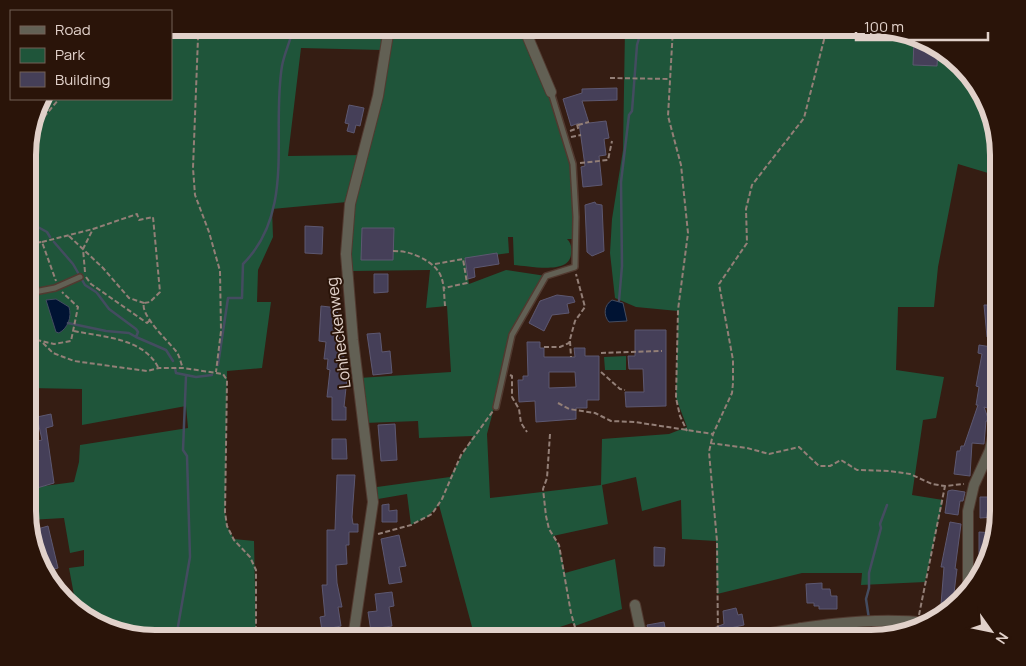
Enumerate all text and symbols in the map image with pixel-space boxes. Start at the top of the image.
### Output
legend [10,10,172,100]
scale bar [856,10,988,42]
text: 100 m [864,16,904,37]
text: Road [55,19,91,40]
text: Park [55,44,85,65]
text: Building [55,69,110,90]
street label: Lohheckenweg [320,276,356,390]
north arrow [966,606,1016,656]
text: N [992,629,1013,648]

